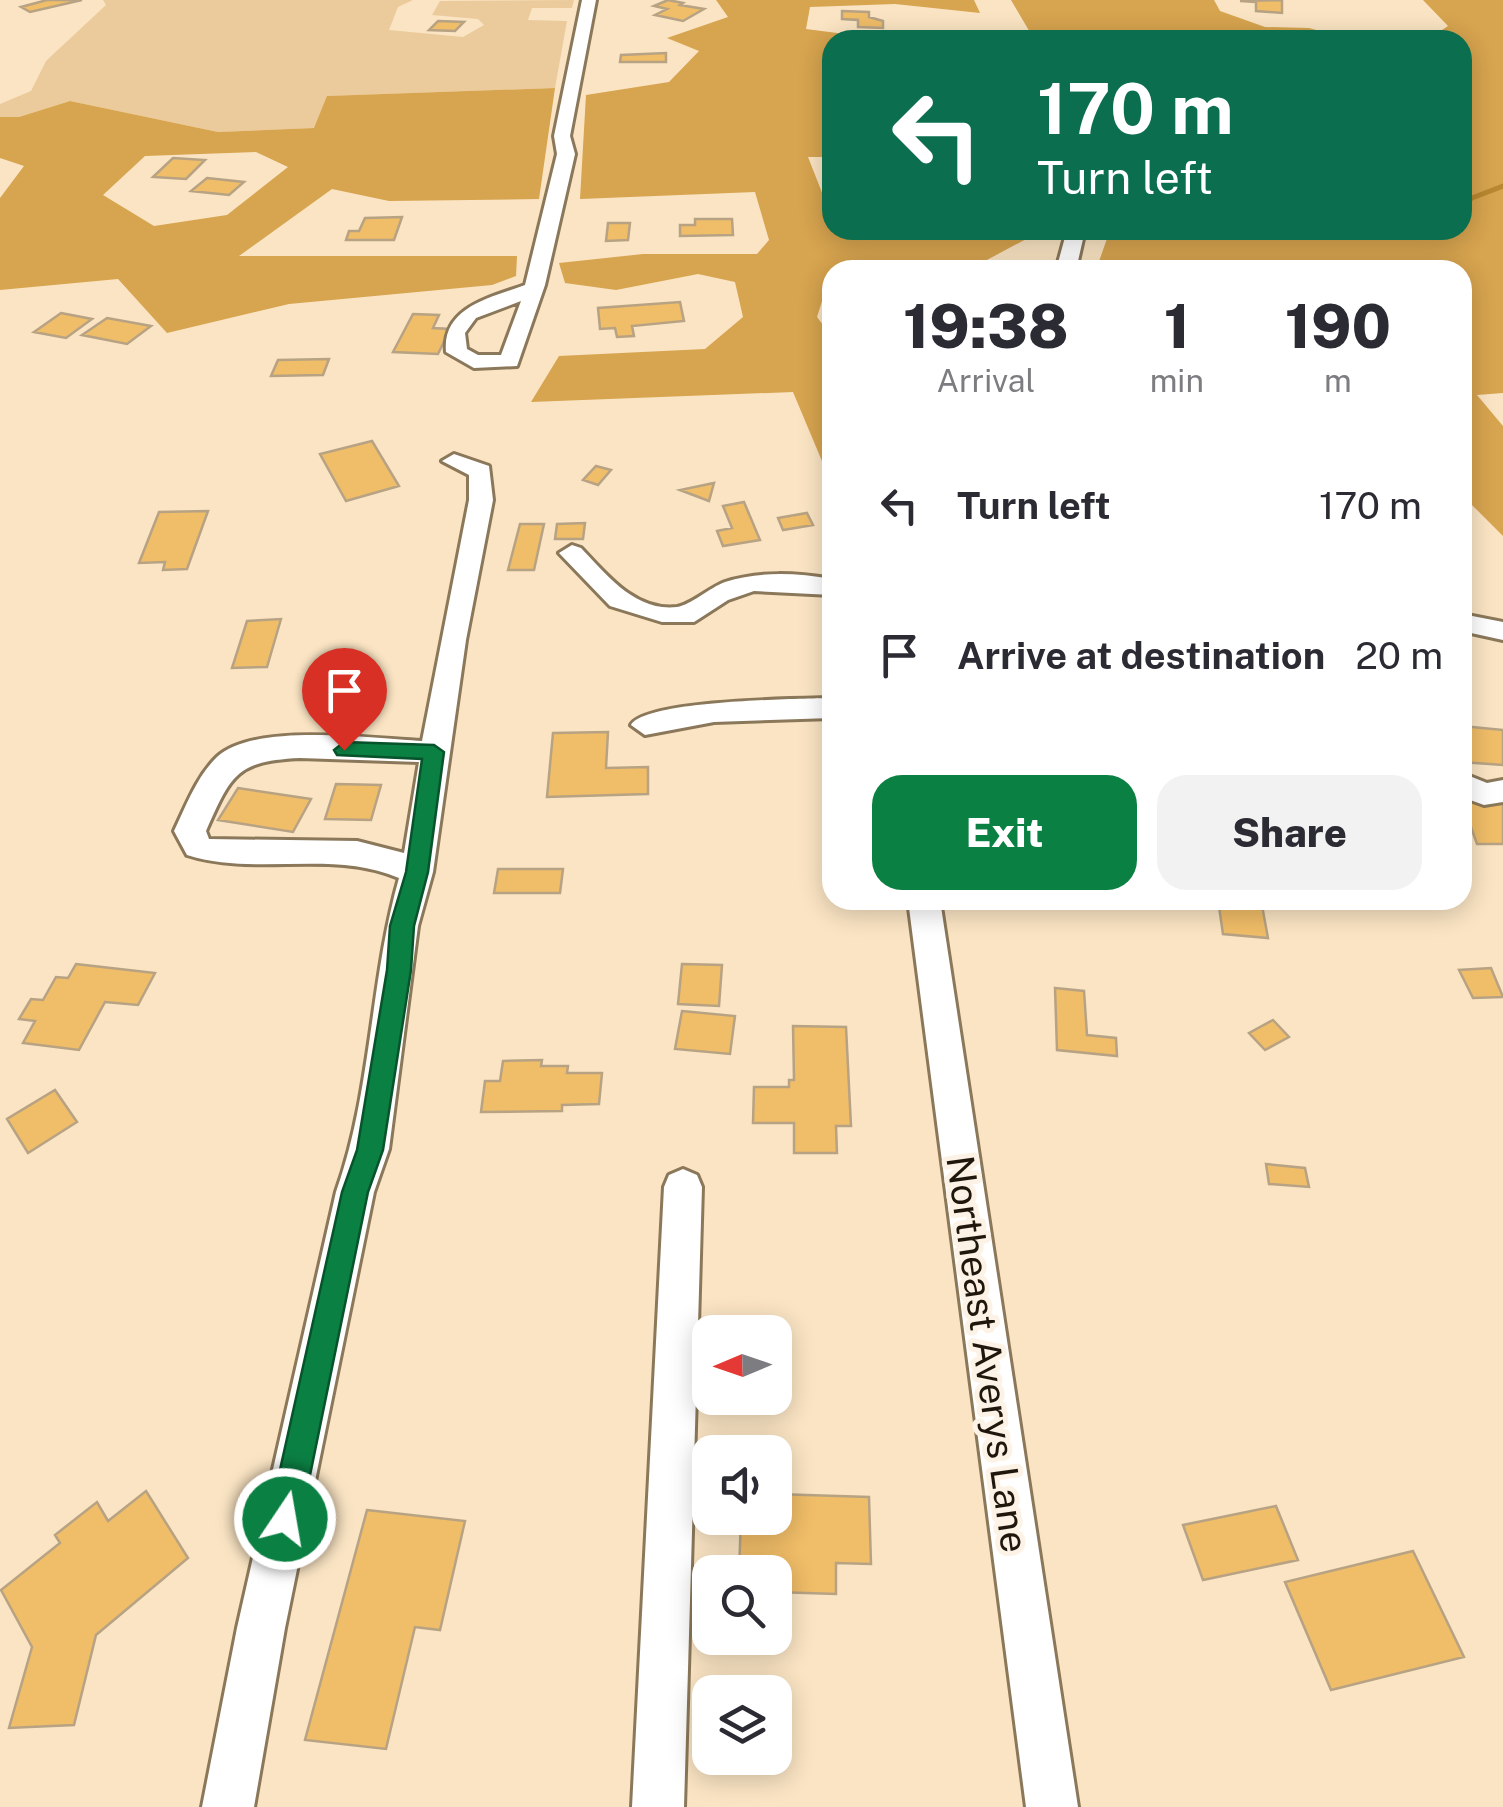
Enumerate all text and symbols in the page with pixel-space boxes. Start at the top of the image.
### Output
text: 170 m [1037,67,1234,150]
icon: left [872,70,1002,200]
text: Turn left [1037,151,1213,204]
text: 19:38 [903,291,1069,362]
text: 1 [1164,291,1190,362]
text: 190 [1285,291,1391,362]
text: Arrival [936,362,1035,399]
text: min [1150,362,1204,399]
text: m [1324,362,1352,399]
icon: left [872,478,927,533]
text: Turn left [957,483,1111,528]
text: 170 m [1319,483,1422,528]
icon: arrive [872,628,927,683]
text: Arrive at destination [957,633,1325,678]
text: 20 m [1355,633,1443,678]
pin [302,648,387,751]
icon: arrive [317,663,372,718]
button: Exit [872,775,1137,890]
button: Share [1157,775,1422,890]
street label: Northeast Averys Lane [937,1153,1038,1555]
north arrow [692,1315,792,1415]
map controls [692,1315,792,1775]
button: sound [692,1435,792,1535]
position arrow [233,1467,337,1571]
button: search [692,1555,792,1655]
button: layers [692,1675,792,1775]

